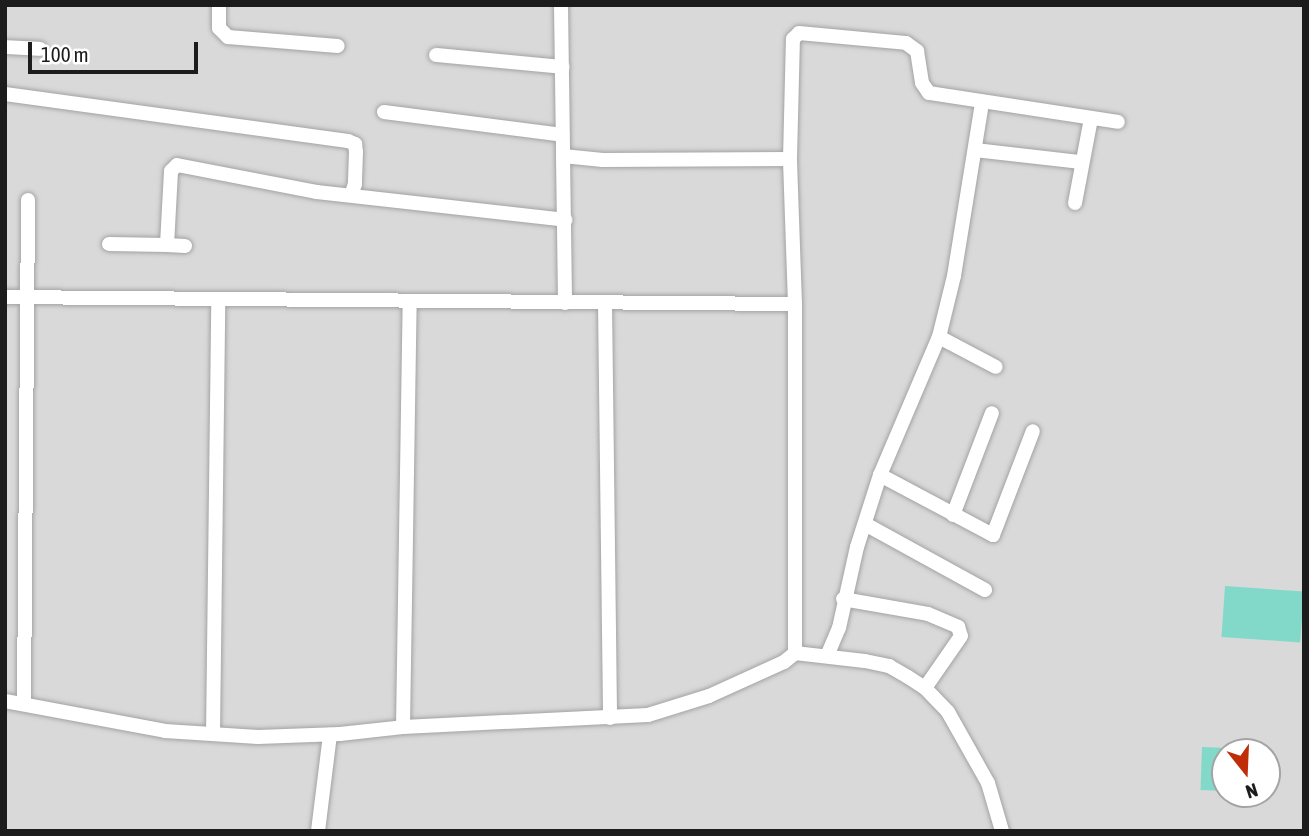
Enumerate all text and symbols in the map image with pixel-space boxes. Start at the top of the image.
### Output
scale bar [32,28,201,72]
text: 100 m [41,42,89,66]
north arrow [1211,738,1281,808]
text: N [1243,779,1261,803]

